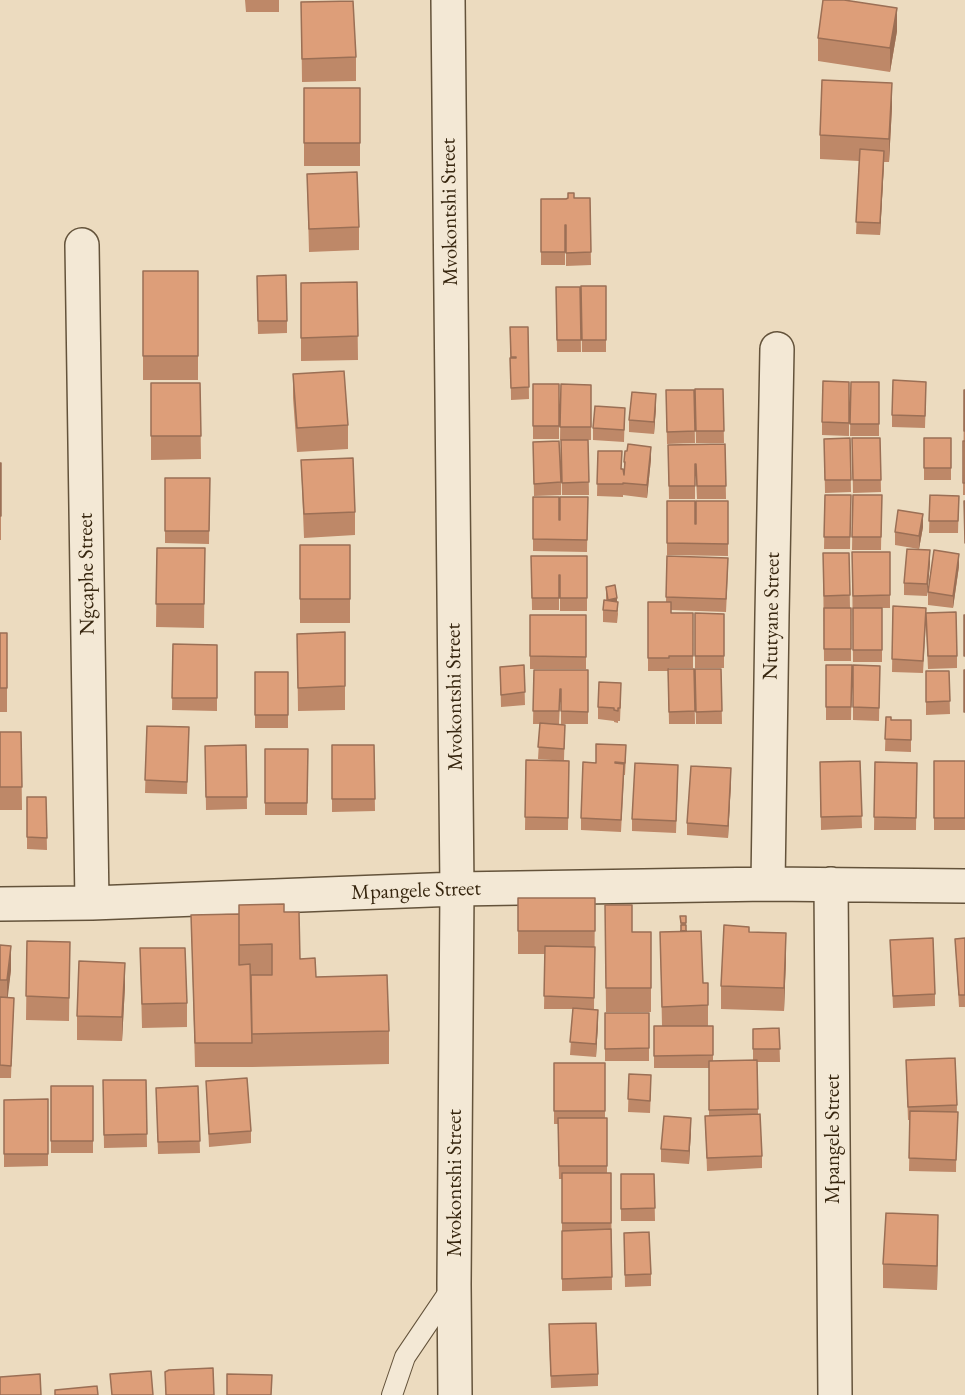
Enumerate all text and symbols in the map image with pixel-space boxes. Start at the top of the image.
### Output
street label: Mvokontshi Street [436,138,464,286]
street label: Ngcaphe Street [73,513,101,635]
street label: Ntutyane Street [758,552,786,680]
street label: Mvokontshi Street [441,623,469,771]
street label: Mpangele Street [351,876,481,906]
street label: Mpangele Street [820,1074,846,1204]
street label: Mvokontshi Street [442,1109,468,1257]

